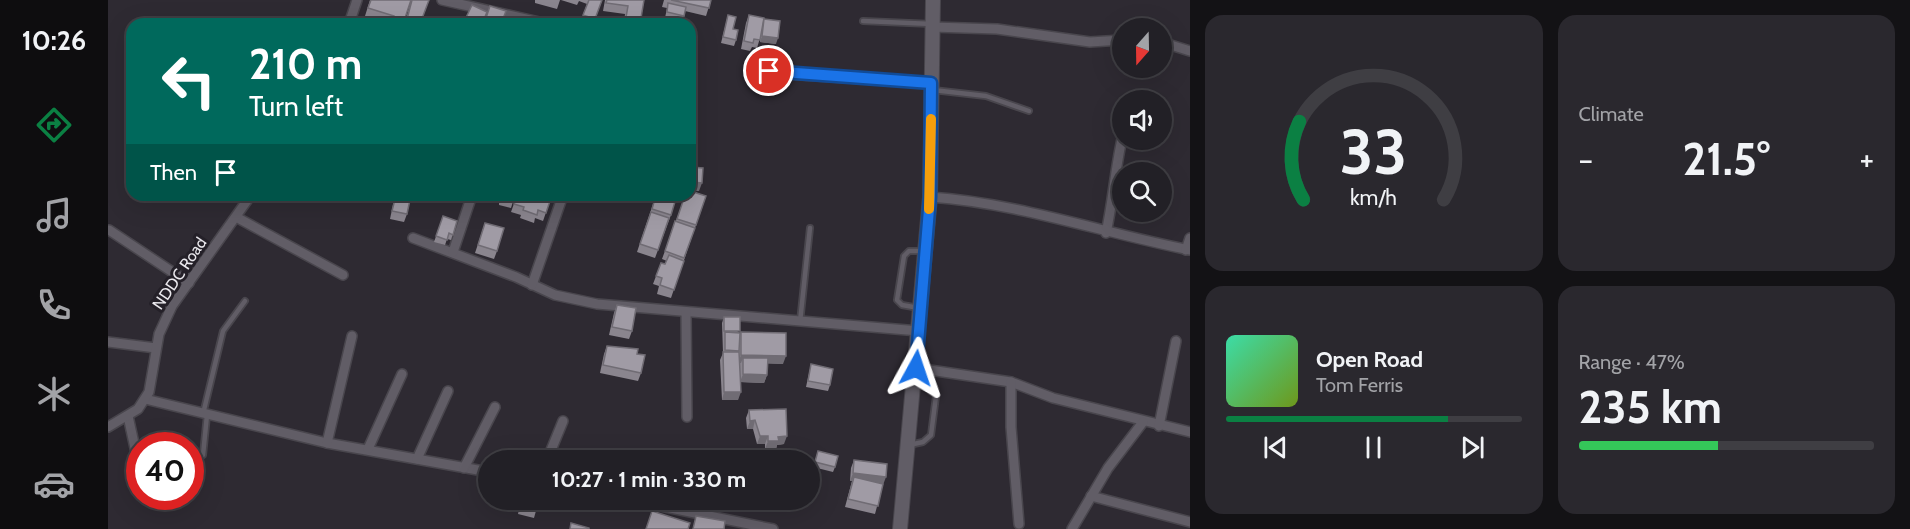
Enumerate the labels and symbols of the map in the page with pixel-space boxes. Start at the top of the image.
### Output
north arrow [1112,18,1172,78]
pin [743,45,794,96]
street label: NDDC Road [148,234,210,313]
position arrow [884,336,948,400]
speed limit sign: 40 [126,432,204,510]

